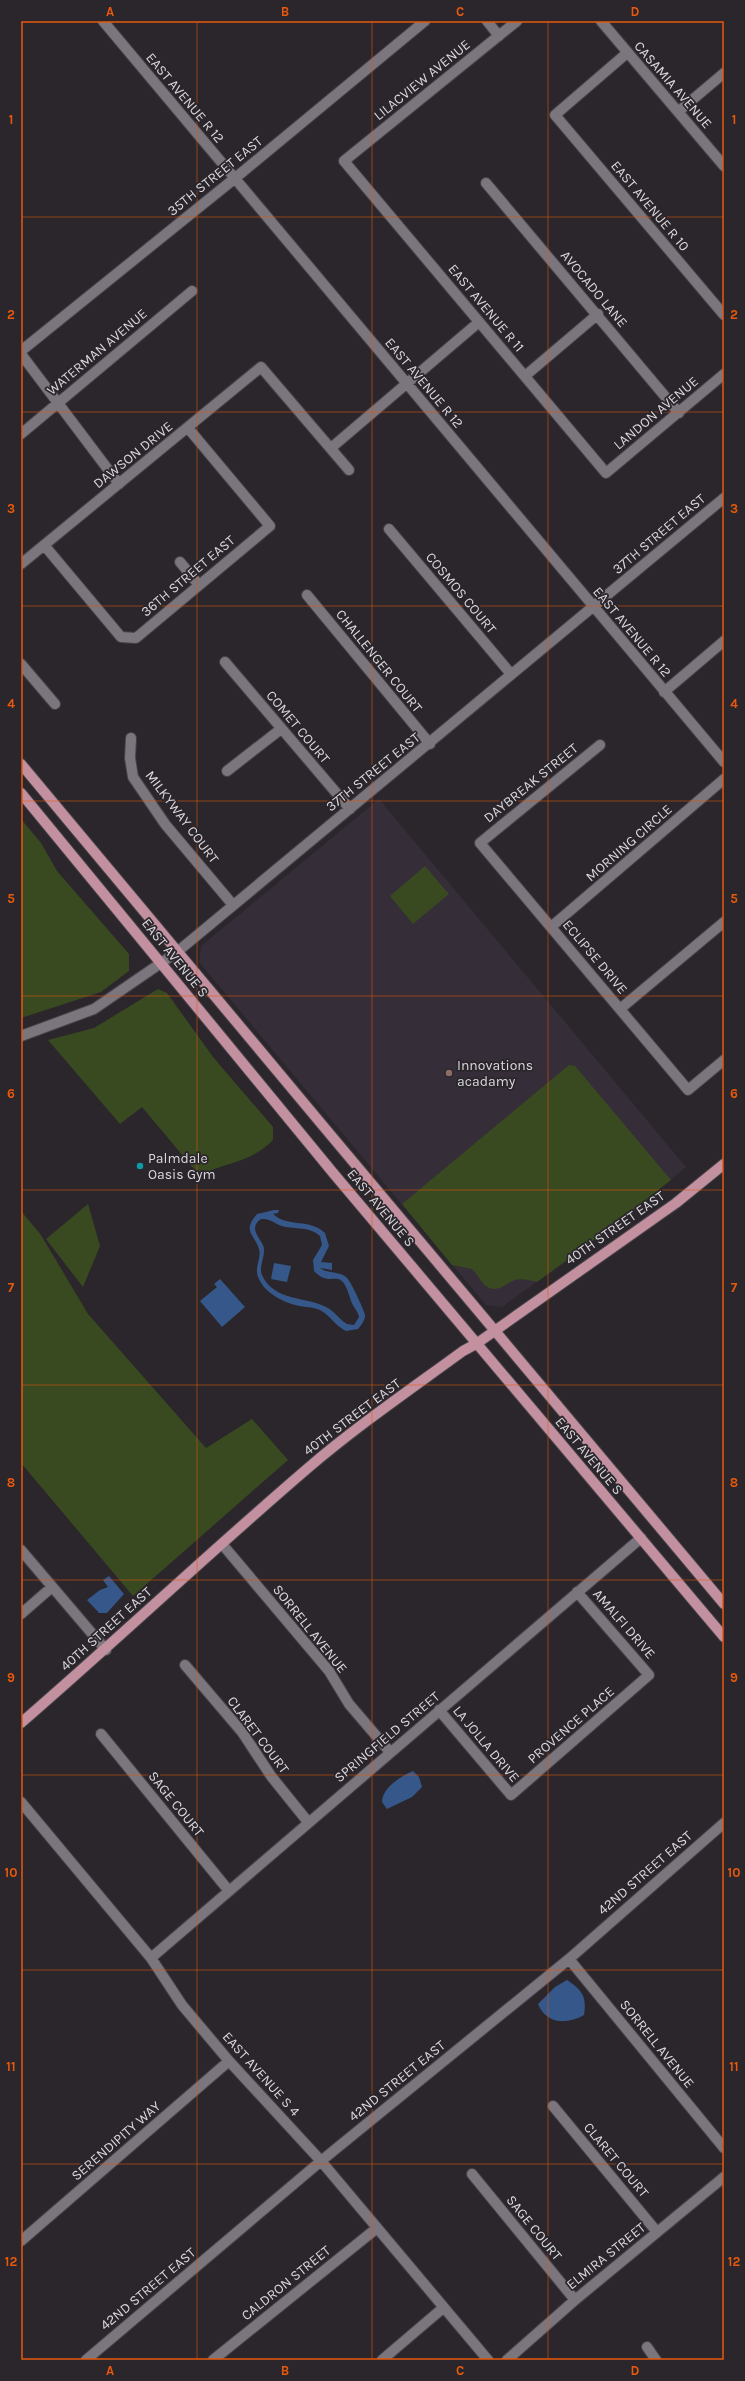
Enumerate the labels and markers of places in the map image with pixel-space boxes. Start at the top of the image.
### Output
place label: Innovations acadamy [457,1057,533,1090]
marker: Innovations acadamy [444,1068,454,1078]
place label: Palmdale Oasis Gym [148,1150,216,1183]
marker: Palmdale Oasis Gym [135,1161,145,1171]

